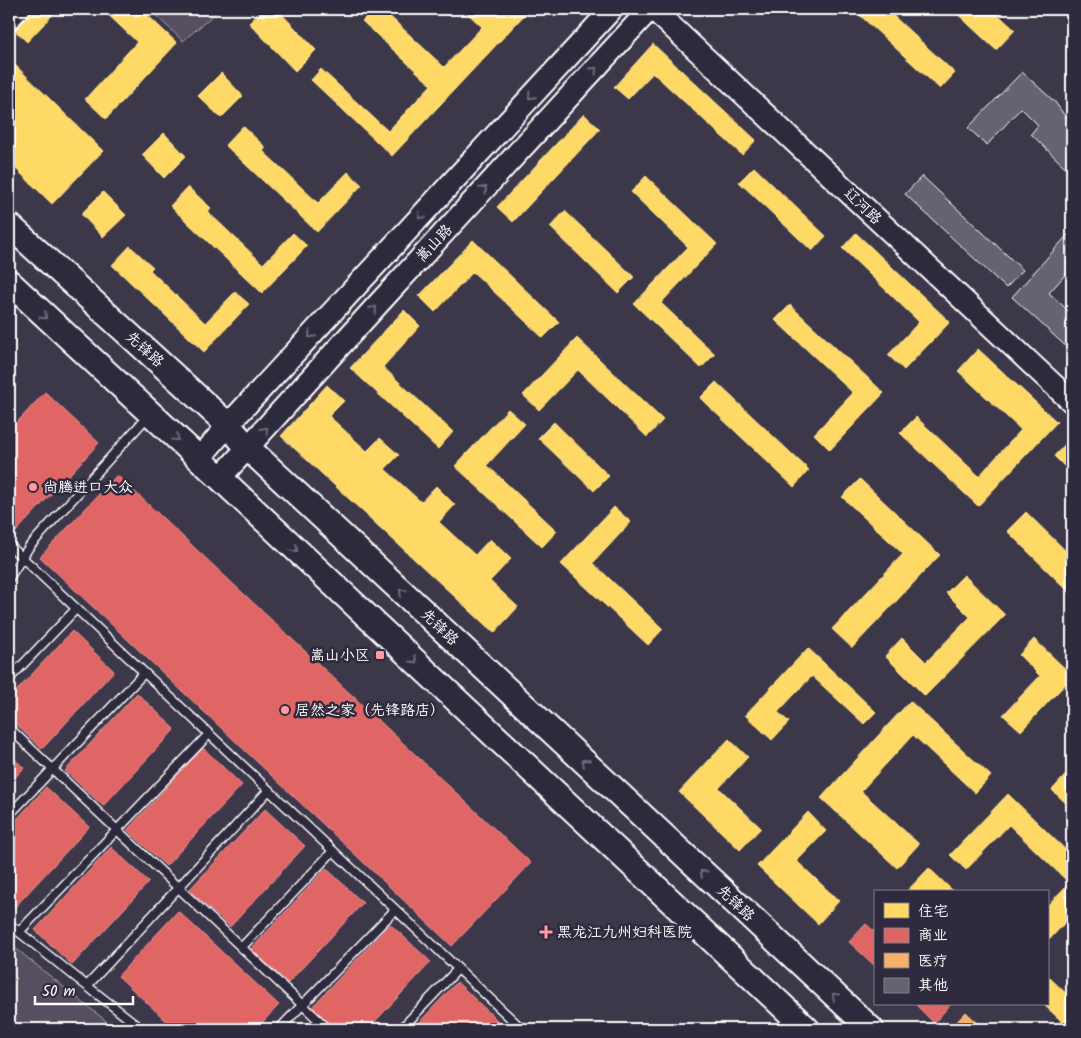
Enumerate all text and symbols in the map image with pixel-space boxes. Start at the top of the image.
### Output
one-way arrow [588,67,597,76]
one-way arrow [528,91,537,100]
street label: 辽河路 [838,183,887,231]
one-way arrow [478,186,487,195]
one-way arrow [418,210,427,219]
street label: 嵩山路 [411,219,459,268]
one-way arrow [368,305,377,314]
one-way arrow [39,310,48,319]
street label: 先锋路 [120,326,169,374]
one-way arrow [308,330,317,339]
one-way arrow [259,426,268,435]
one-way arrow [171,432,180,441]
place label: 尚腾进口大众 [43,476,133,500]
marker: 尚腾进口大众 [27,481,39,493]
one-way arrow [290,543,299,552]
one-way arrow [399,589,408,598]
street label: 先锋路 [415,604,464,652]
place label: 嵩山小区 [310,644,370,668]
marker: 嵩山小区 [374,649,386,661]
one-way arrow [408,654,417,663]
place label: 居然之家（先锋路店） [295,699,445,723]
marker: 居然之家（先锋路店） [279,704,291,716]
one-way arrow [581,759,590,768]
one-way arrow [700,870,709,879]
street label: 先锋路 [711,880,760,928]
legend [874,890,1048,1006]
text: 住宅 [918,900,948,924]
place label: 黑龙江九州妇科医院 [557,921,692,945]
text: 商业 [918,924,948,948]
marker: 黑龙江九州妇科医院 [539,925,553,939]
text: 医疗 [918,950,948,974]
scale bar [35,973,132,1005]
text: 其他 [918,974,948,998]
text: 50 m [42,980,76,1004]
one-way arrow [832,993,841,1002]

